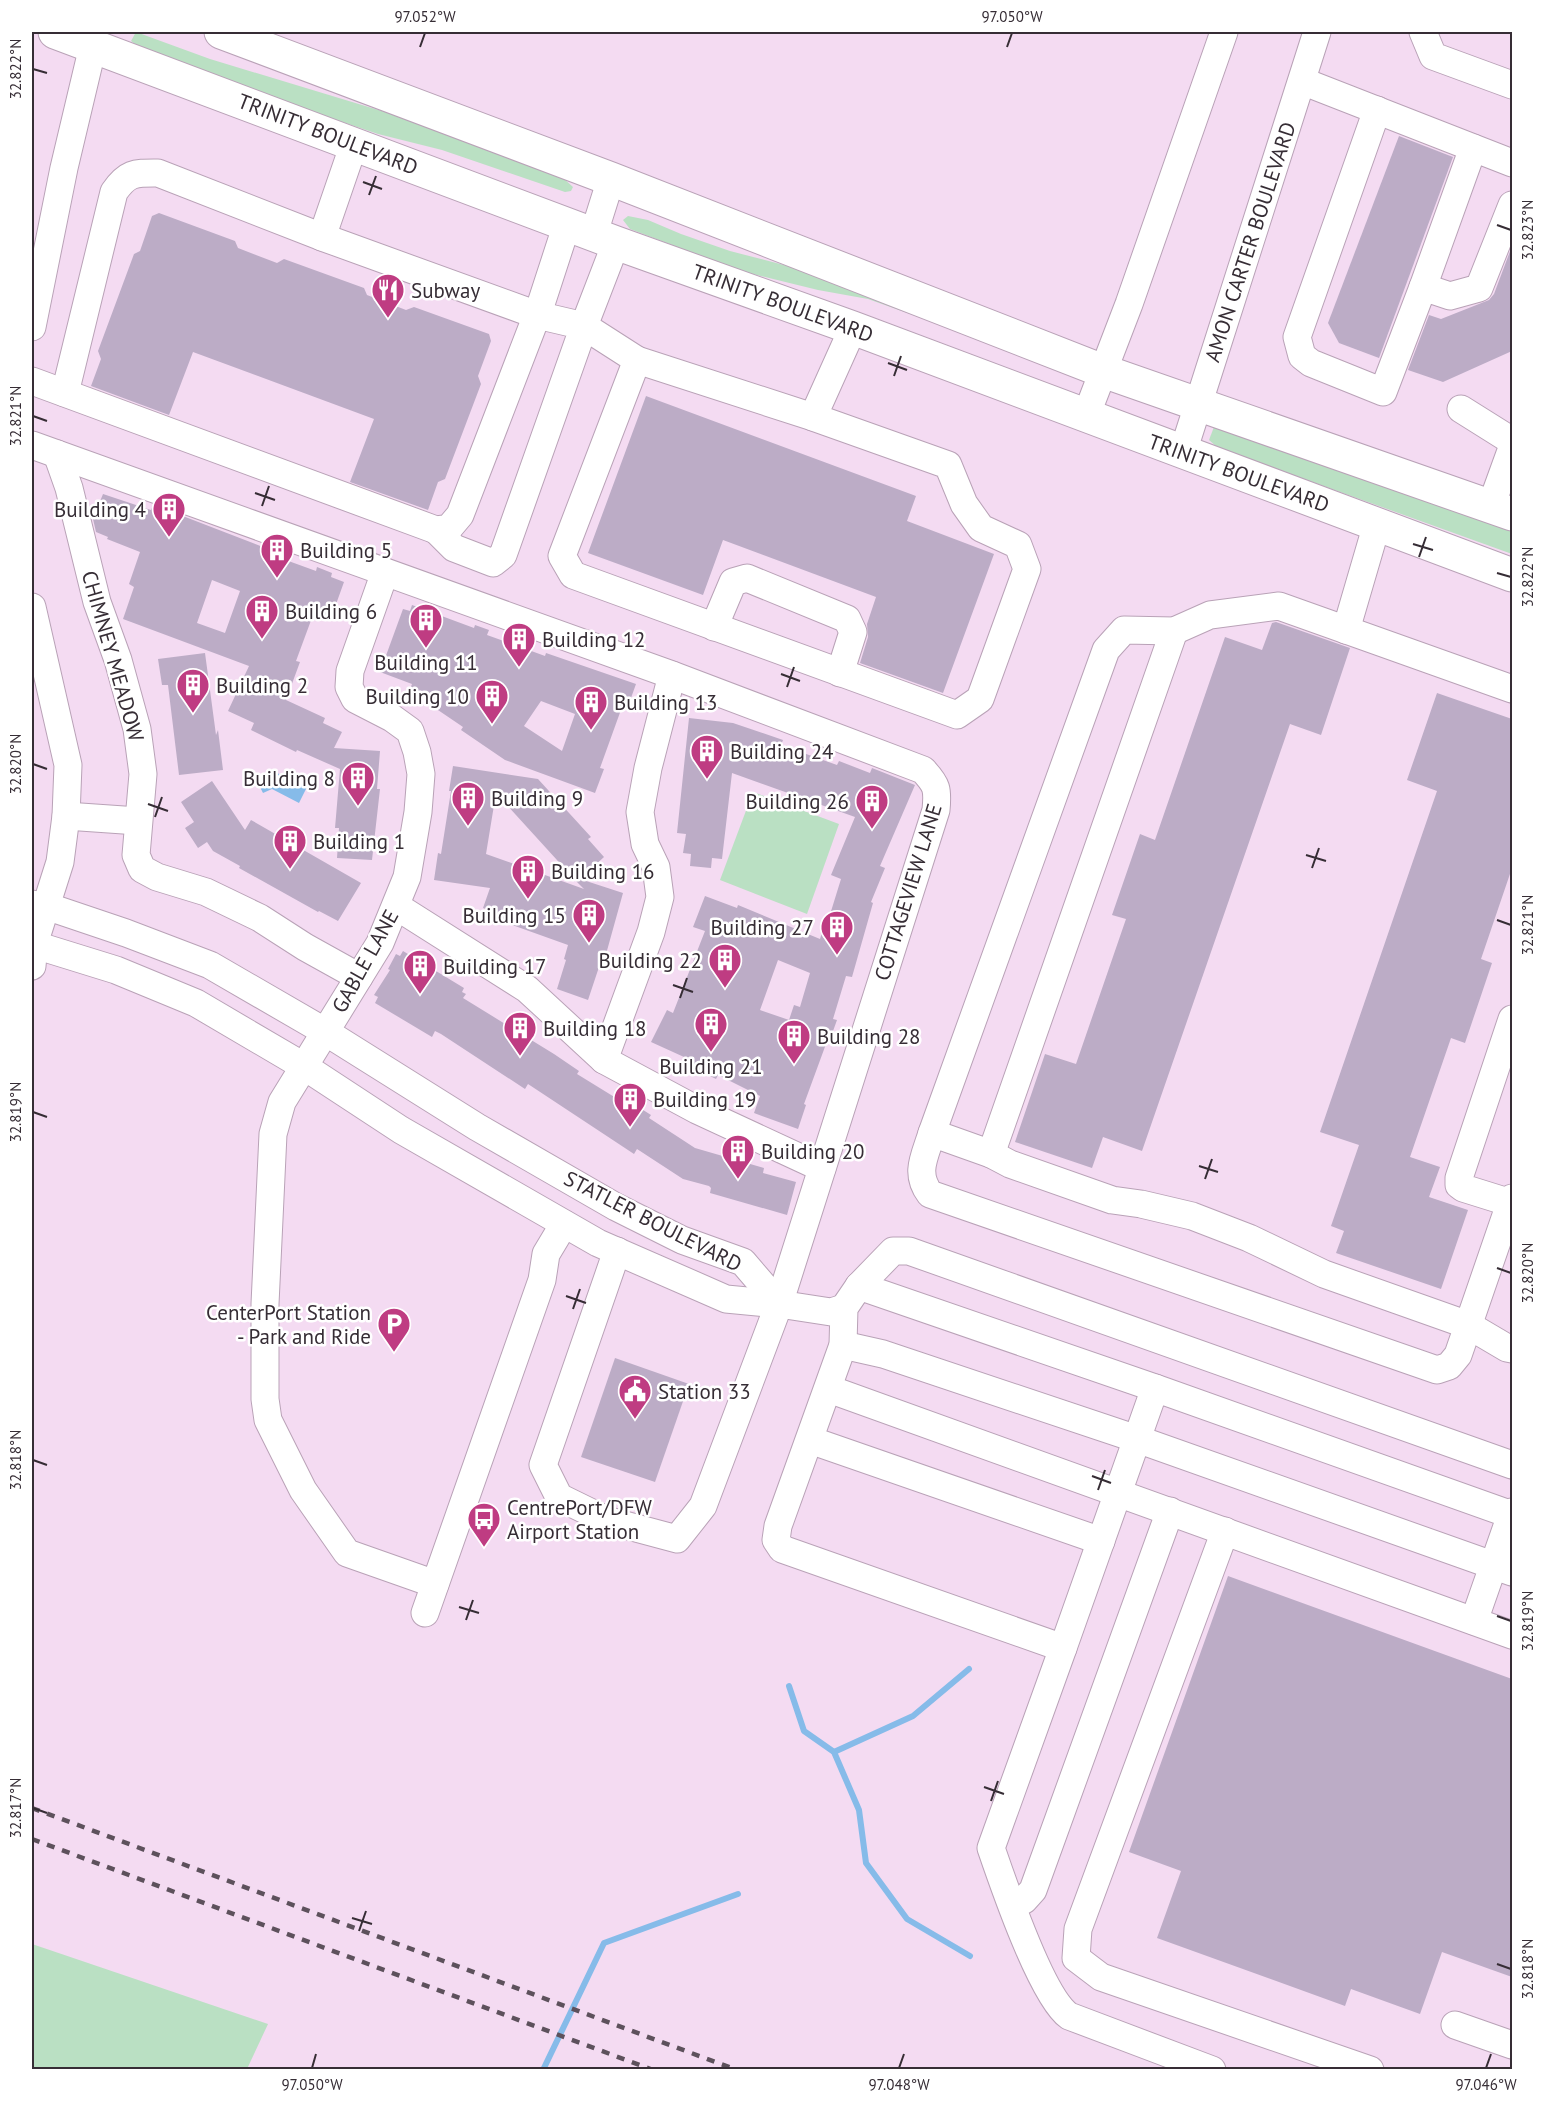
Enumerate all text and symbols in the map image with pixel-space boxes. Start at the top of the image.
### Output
text: 97.052°W [394,7,456,26]
text: 97.050°W [981,7,1043,26]
text: 32.822°N [6,39,25,99]
street label: TRINITY BOULEVARD [234,87,422,181]
street label: AMON CARTER BOULEVARD [1198,119,1302,365]
text: 32.823°N [1518,200,1537,260]
street label: TRINITY BOULEVARD [689,258,877,348]
restaurant icon: Subway [370,272,406,319]
place label: Subway [411,277,480,304]
text: 32.821°N [6,386,25,446]
street label: TRINITY BOULEVARD [1145,428,1333,518]
building icon: Building 4 [151,491,187,538]
place label: Building 4 [54,496,146,523]
building icon: Building 5 [259,532,295,579]
place label: Building 5 [300,537,392,564]
text: 32.822°N [1518,547,1537,607]
street label: CHIMNEY MEADOW [76,568,150,745]
building icon: Building 6 [244,593,280,640]
place label: Building 6 [285,598,377,625]
building icon: Building 11 [408,602,444,649]
building icon: Building 12 [501,621,537,668]
place label: Building 12 [542,626,646,653]
place label: Building 11 [374,649,478,676]
building icon: Building 2 [175,667,211,714]
place label: Building 2 [216,672,308,699]
building icon: Building 10 [474,678,510,725]
place label: Building 10 [365,683,469,710]
building icon: Building 13 [573,684,609,731]
place label: Building 13 [614,689,718,716]
building icon: Building 24 [689,733,725,780]
text: 32.820°N [6,734,25,794]
place label: Building 24 [730,738,834,765]
building icon: Building 8 [340,760,376,807]
place label: Building 8 [243,765,335,792]
building icon: Building 9 [450,780,486,827]
building icon: Building 26 [854,783,890,830]
place label: Building 9 [491,785,583,812]
place label: Building 26 [745,788,849,815]
street label: COTTAGEVIEW LANE [868,800,948,984]
building icon: Building 1 [272,823,308,870]
place label: Building 1 [313,828,405,855]
building icon: Building 16 [510,853,546,900]
place label: Building 16 [551,858,655,885]
text: 32.821°N [1518,895,1537,955]
building icon: Building 15 [571,897,607,944]
place label: Building 15 [462,902,566,929]
street label: GABLE LANE [326,905,404,1017]
building icon: Building 27 [819,909,855,956]
place label: Building 27 [710,914,814,941]
building icon: Building 22 [707,942,743,989]
place label: Building 22 [598,947,702,974]
building icon: Building 17 [402,948,438,995]
place label: Building 17 [443,953,547,980]
building icon: Building 21 [693,1006,729,1053]
building icon: Building 18 [502,1010,538,1057]
place label: Building 18 [543,1015,647,1042]
building icon: Building 28 [776,1018,812,1065]
place label: Building 28 [817,1023,921,1050]
place label: Building 21 [659,1053,763,1080]
building icon: Building 19 [612,1081,648,1128]
text: 32.819°N [6,1082,25,1142]
place label: Building 19 [653,1086,757,1113]
building icon: Building 20 [720,1133,756,1180]
place label: Building 20 [761,1138,865,1165]
street label: STATLER BOULEVARD [560,1164,746,1278]
text: 32.820°N [1518,1243,1537,1303]
place label: CenterPort Station - Park and Ride [206,1299,371,1350]
parking icon: CenterPort Station - Park and Ride [376,1306,412,1353]
public building icon: Station 33 [617,1373,653,1420]
place label: Station 33 [658,1378,751,1405]
text: 32.818°N [6,1430,25,1490]
place label: CentrePort/DFW Airport Station [507,1494,652,1545]
bus stop icon: CentrePort/DFW Airport Station [466,1501,502,1548]
text: 32.819°N [1518,1591,1537,1651]
text: 32.817°N [6,1778,25,1838]
text: 32.818°N [1518,1939,1537,1999]
text: 97.050°W [281,2075,343,2094]
text: 97.048°W [868,2075,930,2094]
text: 97.046°W [1455,2075,1517,2094]

